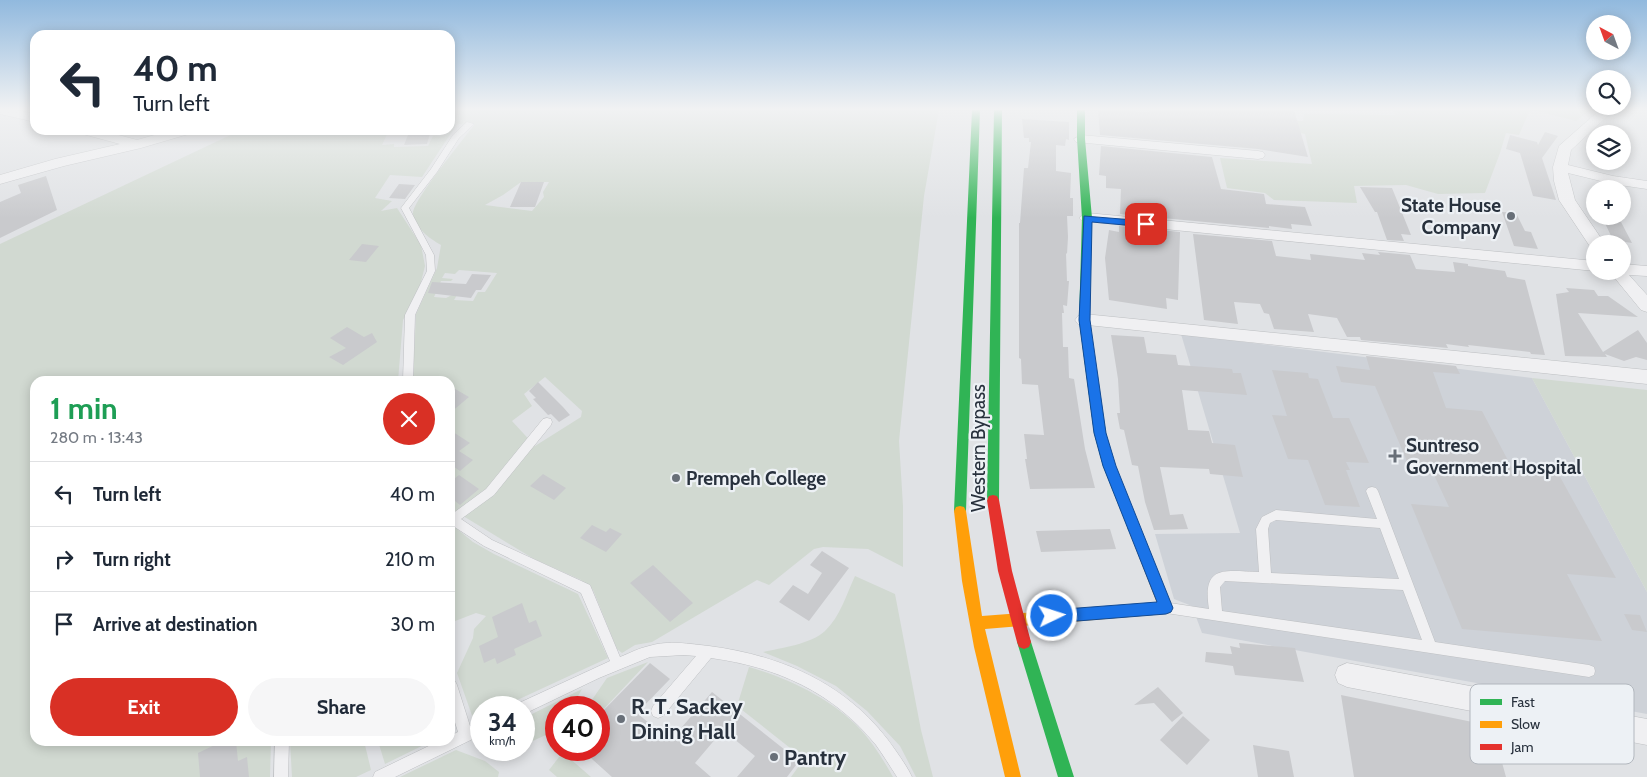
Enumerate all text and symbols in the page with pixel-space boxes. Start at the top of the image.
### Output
north arrow [1586,15,1631,60]
map controls [1586,15,1631,280]
text: 40 m [133,47,218,90]
icon: left [50,50,115,115]
button: search [1586,70,1631,115]
text: Turn left [133,90,210,117]
button: layers [1586,125,1631,170]
button: + [1586,180,1631,225]
place label: State House Company [1401,194,1502,239]
pin [1125,203,1167,245]
icon: arrive [1132,210,1160,238]
marker: State House Company [1505,210,1517,222]
button: − [1586,235,1631,280]
street label: Western Bypass [967,384,990,512]
text: 1 min [50,390,118,427]
button: close [383,393,435,445]
text: 280 m · 13:43 [50,428,143,447]
place label: Suntreso Government Hospital [1406,434,1581,479]
marker: Suntreso Government Hospital [1388,449,1402,463]
place label: Prempeh College [686,467,826,490]
marker: Prempeh College [670,472,682,484]
icon: left [50,480,78,508]
text: Turn left [93,483,161,506]
text: 40 m [390,483,435,506]
icon: right [50,545,78,573]
text: Turn right [93,548,171,571]
text: 210 m [385,548,435,571]
position arrow [1025,589,1077,641]
icon: arrive [50,610,78,638]
text: Arrive at destination [93,613,257,636]
text: 30 m [391,613,435,636]
button: Exit [50,678,238,736]
button: Share [248,678,435,736]
legend [1470,684,1634,764]
place label: R. T. Sackey Dining Hall [631,693,743,745]
text: Fast [1511,693,1535,711]
speed limit sign: 40 [545,696,610,761]
text: 34 [488,707,517,737]
marker: R. T. Sackey Dining Hall [615,713,627,725]
text: Slow [1511,715,1540,733]
text: km/h [489,733,516,748]
text: Jam [1510,738,1533,756]
place label: Pantry [784,744,847,771]
marker: Pantry [768,751,780,763]

